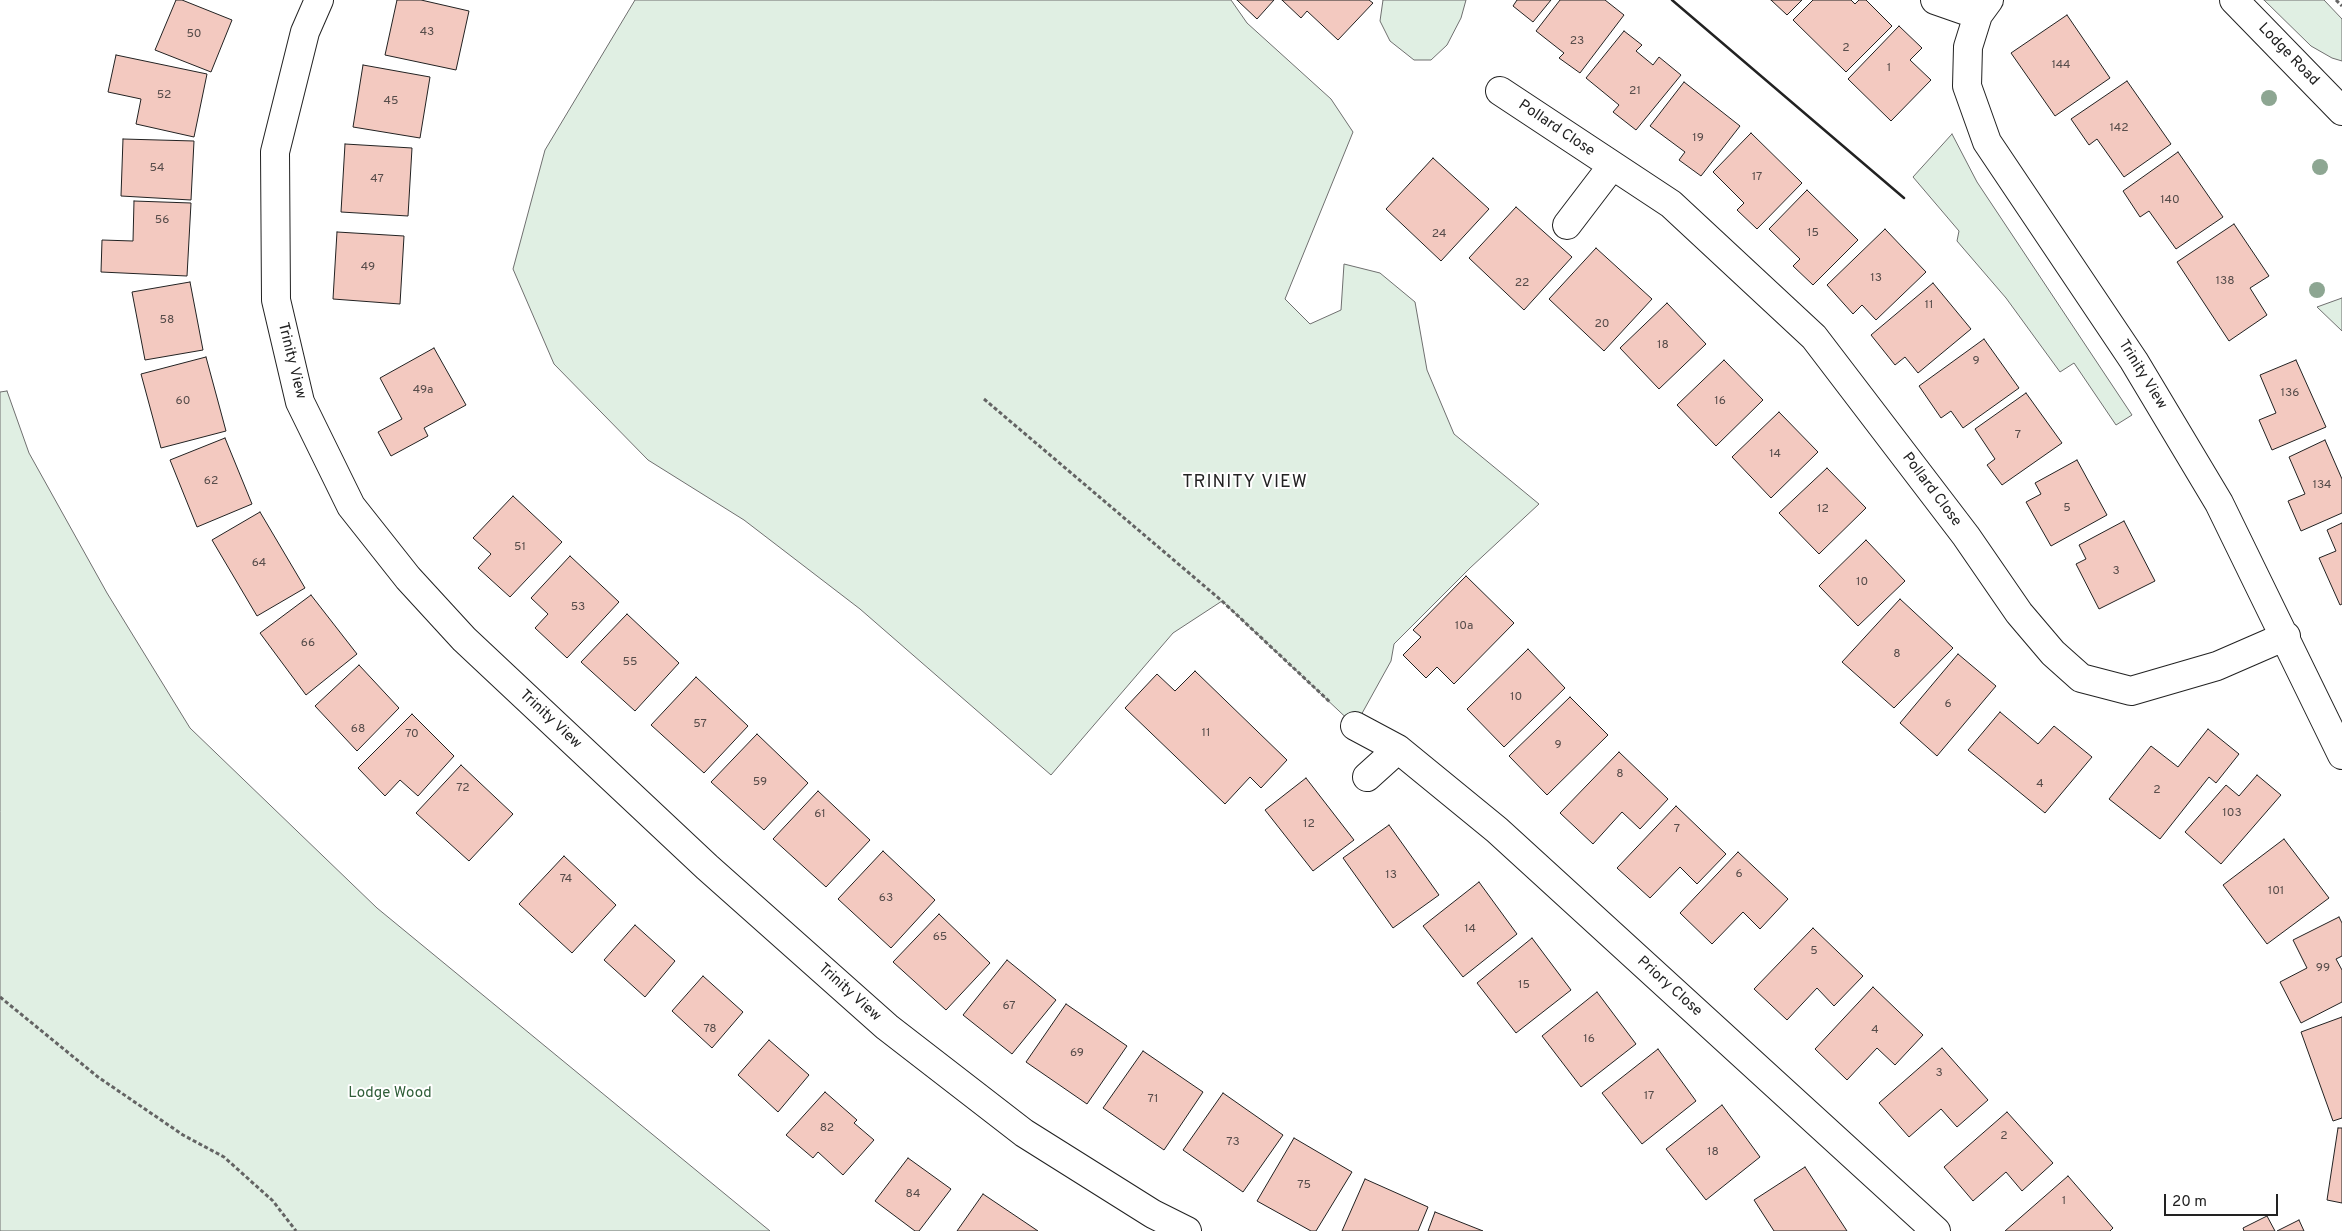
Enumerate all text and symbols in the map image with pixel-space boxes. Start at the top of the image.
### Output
street label: Lodge Road [2254,20,2322,90]
house number: 43 [420,26,434,40]
house number: 50 [186,28,202,42]
house number: 23 [1570,35,1584,49]
house number: 2 [1842,42,1850,56]
house number: 144 [2051,59,2071,73]
house number: 1 [1887,62,1891,76]
house number: 21 [1629,85,1641,99]
house number: 52 [157,89,171,103]
house number: 45 [384,95,398,109]
street label: Pollard Close [1514,97,1598,161]
house number: 142 [2109,122,2129,136]
house number: 19 [1692,132,1704,146]
house number: 54 [149,162,165,176]
house number: 17 [1752,171,1762,185]
house number: 47 [370,173,384,187]
house number: 140 [2160,194,2180,208]
house number: 56 [155,214,169,228]
house number: 15 [1807,227,1819,241]
house number: 24 [1432,228,1446,242]
house number: 49 [361,261,375,275]
house number: 13 [1870,272,1882,286]
house number: 138 [2215,275,2235,289]
house number: 22 [1515,277,1529,291]
house number: 11 [1925,299,1933,313]
house number: 58 [160,314,174,328]
house number: 20 [1594,318,1610,332]
street label: Trinity View [273,321,309,401]
street label: Trinity View [2114,337,2170,413]
house number: 18 [1657,339,1669,353]
house number: 9 [1972,355,1980,369]
house number: 49a [413,384,433,398]
house number: 136 [2281,387,2299,401]
house number: 60 [176,395,190,409]
house number: 16 [1714,395,1726,409]
house number: 7 [2015,429,2021,443]
house number: 14 [1769,448,1781,462]
street label: Pollard Close [1897,449,1965,531]
district label: TRINITY VIEW [1181,472,1309,494]
house number: 62 [204,475,218,489]
house number: 134 [2312,479,2332,493]
house number: 5 [2063,502,2071,516]
house number: 12 [1817,503,1829,517]
house number: 51 [514,541,526,555]
house number: 64 [252,557,266,571]
house number: 3 [2112,565,2120,579]
house number: 10 [1856,576,1868,590]
house number: 53 [571,601,585,615]
house number: 10a [1455,620,1473,634]
house number: 66 [301,637,315,651]
house number: 8 [1893,648,1901,662]
house number: 55 [623,656,637,670]
street label: Trinity View [515,687,585,753]
house number: 10 [1510,691,1522,705]
house number: 6 [1944,698,1952,712]
house number: 57 [693,718,707,732]
house number: 68 [351,723,365,737]
house number: 11 [1202,727,1210,741]
house number: 70 [405,728,419,742]
house number: 9 [1554,739,1562,753]
house number: 8 [1616,768,1624,782]
house number: 59 [753,776,767,790]
house number: 4 [2036,778,2044,792]
house number: 72 [456,782,470,796]
house number: 2 [2153,784,2161,798]
house number: 103 [2222,807,2242,821]
house number: 61 [814,808,826,822]
house number: 12 [1303,818,1315,832]
house number: 7 [1674,823,1680,837]
house number: 6 [1735,868,1743,882]
house number: 13 [1385,869,1397,883]
house number: 74 [560,873,572,887]
house number: 101 [2268,885,2284,899]
house number: 63 [879,892,893,906]
house number: 14 [1464,923,1476,937]
house number: 65 [933,931,947,945]
house number: 5 [1810,945,1818,959]
street label: Priory Close [1633,953,1705,1021]
street label: Trinity View [814,960,884,1026]
house number: 99 [2316,962,2330,976]
house number: 15 [1518,979,1530,993]
house number: 67 [1002,1000,1016,1014]
house number: 78 [703,1023,717,1037]
house number: 4 [1871,1024,1879,1038]
house number: 16 [1583,1033,1595,1047]
house number: 69 [1070,1047,1084,1061]
house number: 3 [1935,1067,1943,1081]
park label: Lodge Wood [348,1085,432,1103]
house number: 17 [1644,1090,1654,1104]
house number: 71 [1148,1093,1158,1107]
house number: 82 [820,1122,834,1136]
house number: 2 [2000,1130,2008,1144]
house number: 73 [1226,1136,1240,1150]
house number: 18 [1707,1146,1719,1160]
house number: 75 [1297,1179,1311,1193]
scale bar [2167,1184,2281,1216]
house number: 84 [906,1188,920,1202]
text: 20 m [2172,1193,2207,1212]
house number: 1 [2062,1195,2066,1209]

